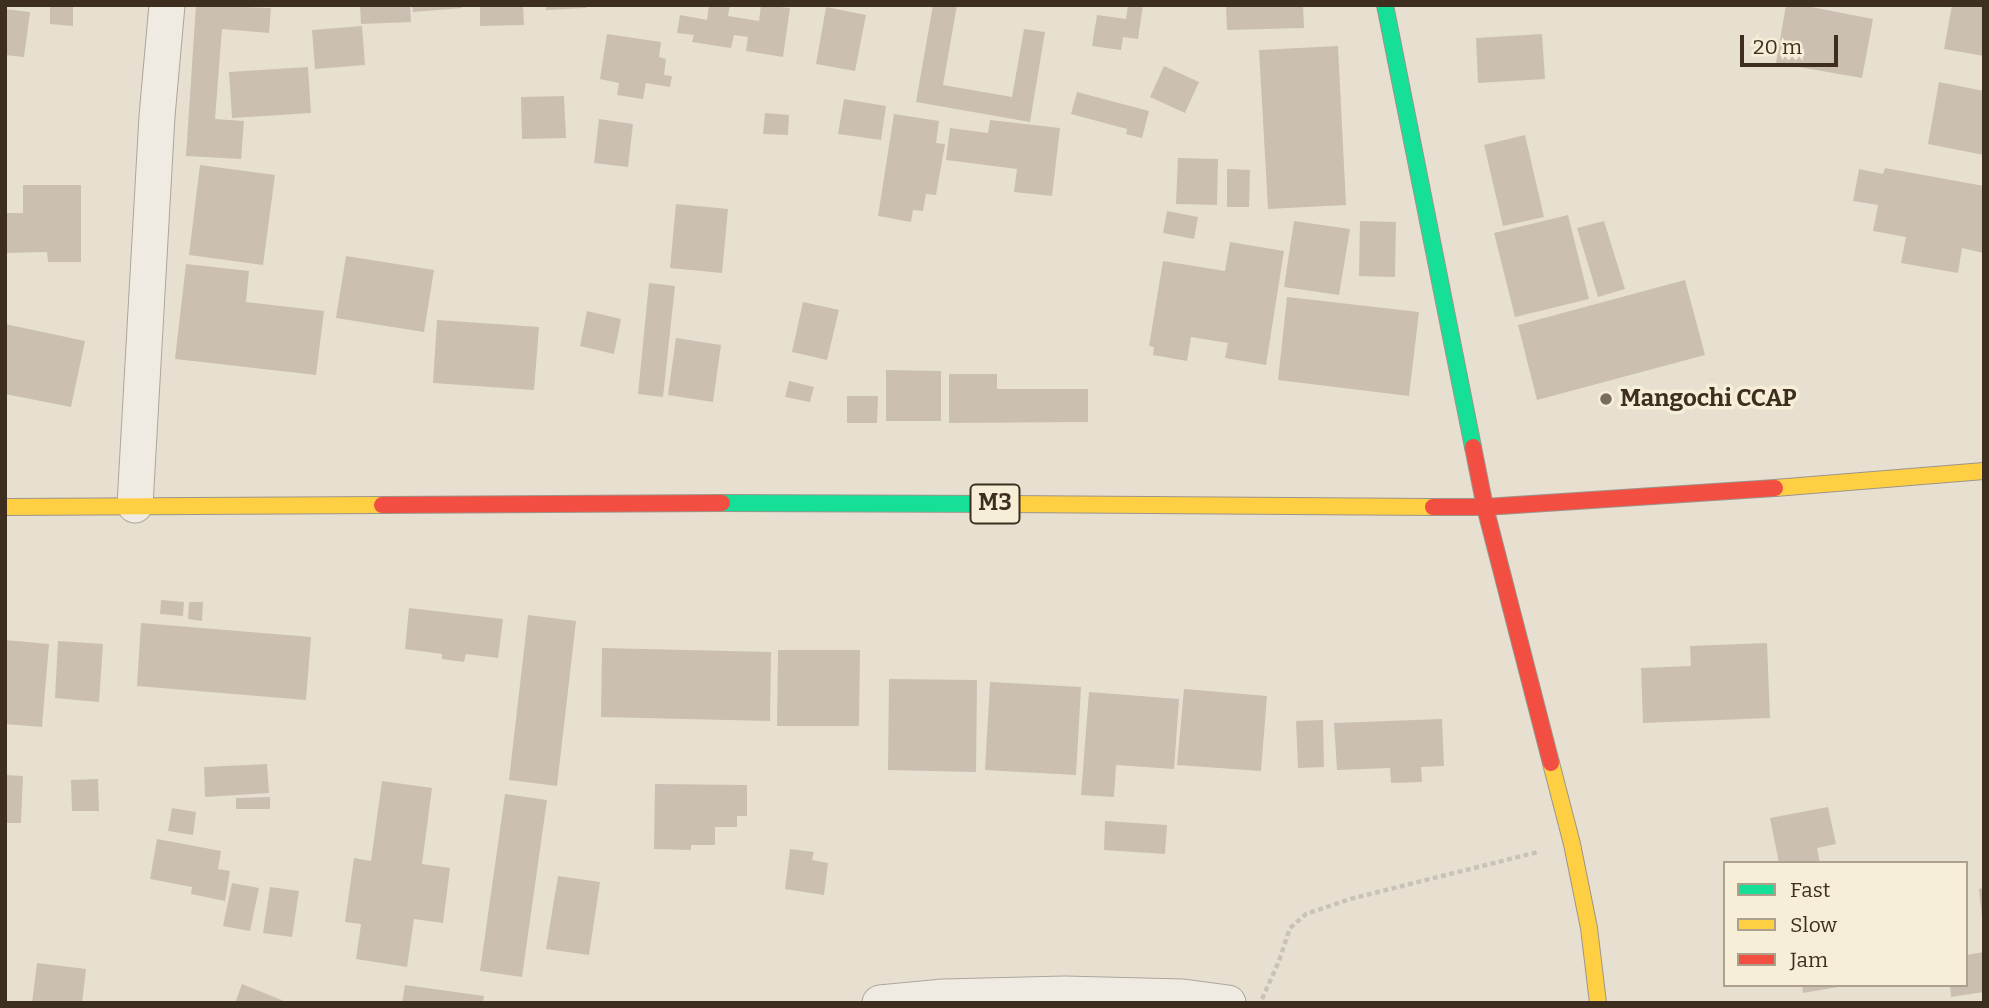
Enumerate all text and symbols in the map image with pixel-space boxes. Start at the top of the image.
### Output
scale bar [1744,21,1842,65]
text: 20 m [1753,34,1802,60]
place label: Mangochi CCAP [1620,385,1797,413]
marker: Mangochi CCAP [1598,391,1614,407]
road number: M3 [970,484,1020,524]
legend [1723,861,1968,987]
text: Fast [1790,877,1830,903]
text: Slow [1790,912,1837,938]
text: Jam [1790,947,1828,973]

